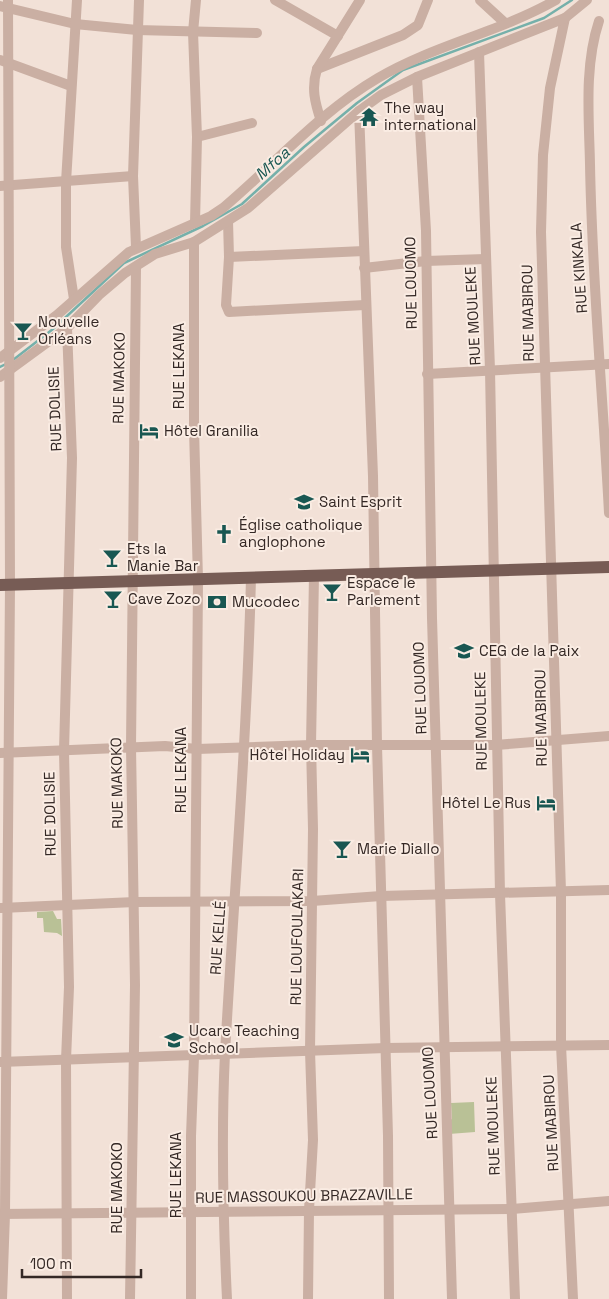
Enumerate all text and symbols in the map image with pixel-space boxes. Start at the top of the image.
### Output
place label: The way international [384,98,477,134]
temple icon: The way international [358,106,380,128]
water label: Mfoa [251,142,295,184]
street label: RUE KINKALA [566,222,591,314]
street label: RUE LOUOMO [400,236,421,330]
street label: RUE MABIROU [517,264,538,362]
street label: RUE MOULEKE [460,266,485,366]
place label: Nouvelle Orléans [38,312,99,348]
bar icon: Nouvelle Orléans [12,320,34,342]
street label: RUE LEKANA [169,322,188,409]
street label: RUE MAKOKO [108,332,129,424]
street label: RUE DOLISIE [44,366,65,452]
hotel icon: Hôtel Granilia [138,420,160,442]
place label: Hôtel Granilia [164,421,259,440]
school or university icon: Saint Esprit [293,491,315,513]
place label: Saint Esprit [319,492,403,511]
place label: Église catholique anglophone [239,515,363,551]
church icon: Église catholique anglophone [213,523,235,545]
place label: Ets la Manie Bar [127,539,199,575]
bar icon: Ets la Manie Bar [101,547,123,569]
place label: Espace le Parlement [347,573,420,609]
bar icon: Espace le Parlement [321,581,343,603]
bar icon: Cave Zozo [102,588,124,610]
place label: Cave Zozo [128,589,201,608]
bank icon: Mucodec [206,591,228,613]
place label: Mucodec [232,592,300,611]
school or university icon: CEG de la Paix [453,640,475,662]
street label: RUE LOUOMO [408,641,431,735]
place label: CEG de la Paix [479,641,580,660]
street label: RUE MABIROU [530,669,551,767]
street label: RUE MOULEKE [470,671,491,771]
street label: RUE LEKANA [171,726,190,813]
street label: RUE MAKOKO [106,737,127,829]
hotel icon: Hôtel Holiday [349,744,371,766]
place label: Hôtel Holiday [249,745,345,764]
street label: RUE DOLISIE [39,771,60,857]
hotel icon: Hôtel Le Rus [535,792,557,814]
place label: Hôtel Le Rus [442,793,531,812]
bar icon: Marie Diallo [331,838,353,860]
place label: Marie Diallo [357,839,440,858]
street label: RUE LOUFOULAKARI [286,868,307,1006]
street label: RUE KELLÉ [205,900,230,976]
place label: Ucare Teaching School [189,1021,300,1057]
school or university icon: Ucare Teaching School [163,1029,185,1051]
street label: RUE LOUOMO [418,1046,441,1140]
street label: RUE MABIROU [538,1074,563,1172]
street label: RUE MOULEKE [481,1076,504,1176]
street label: RUE LEKANA [166,1131,185,1218]
street label: RUE MAKOKO [107,1142,126,1234]
street label: RUE MASSOUKOU BRAZZAVILLE [195,1184,413,1207]
scale bar [22,1246,141,1278]
text: 100 m [30,1254,72,1273]

